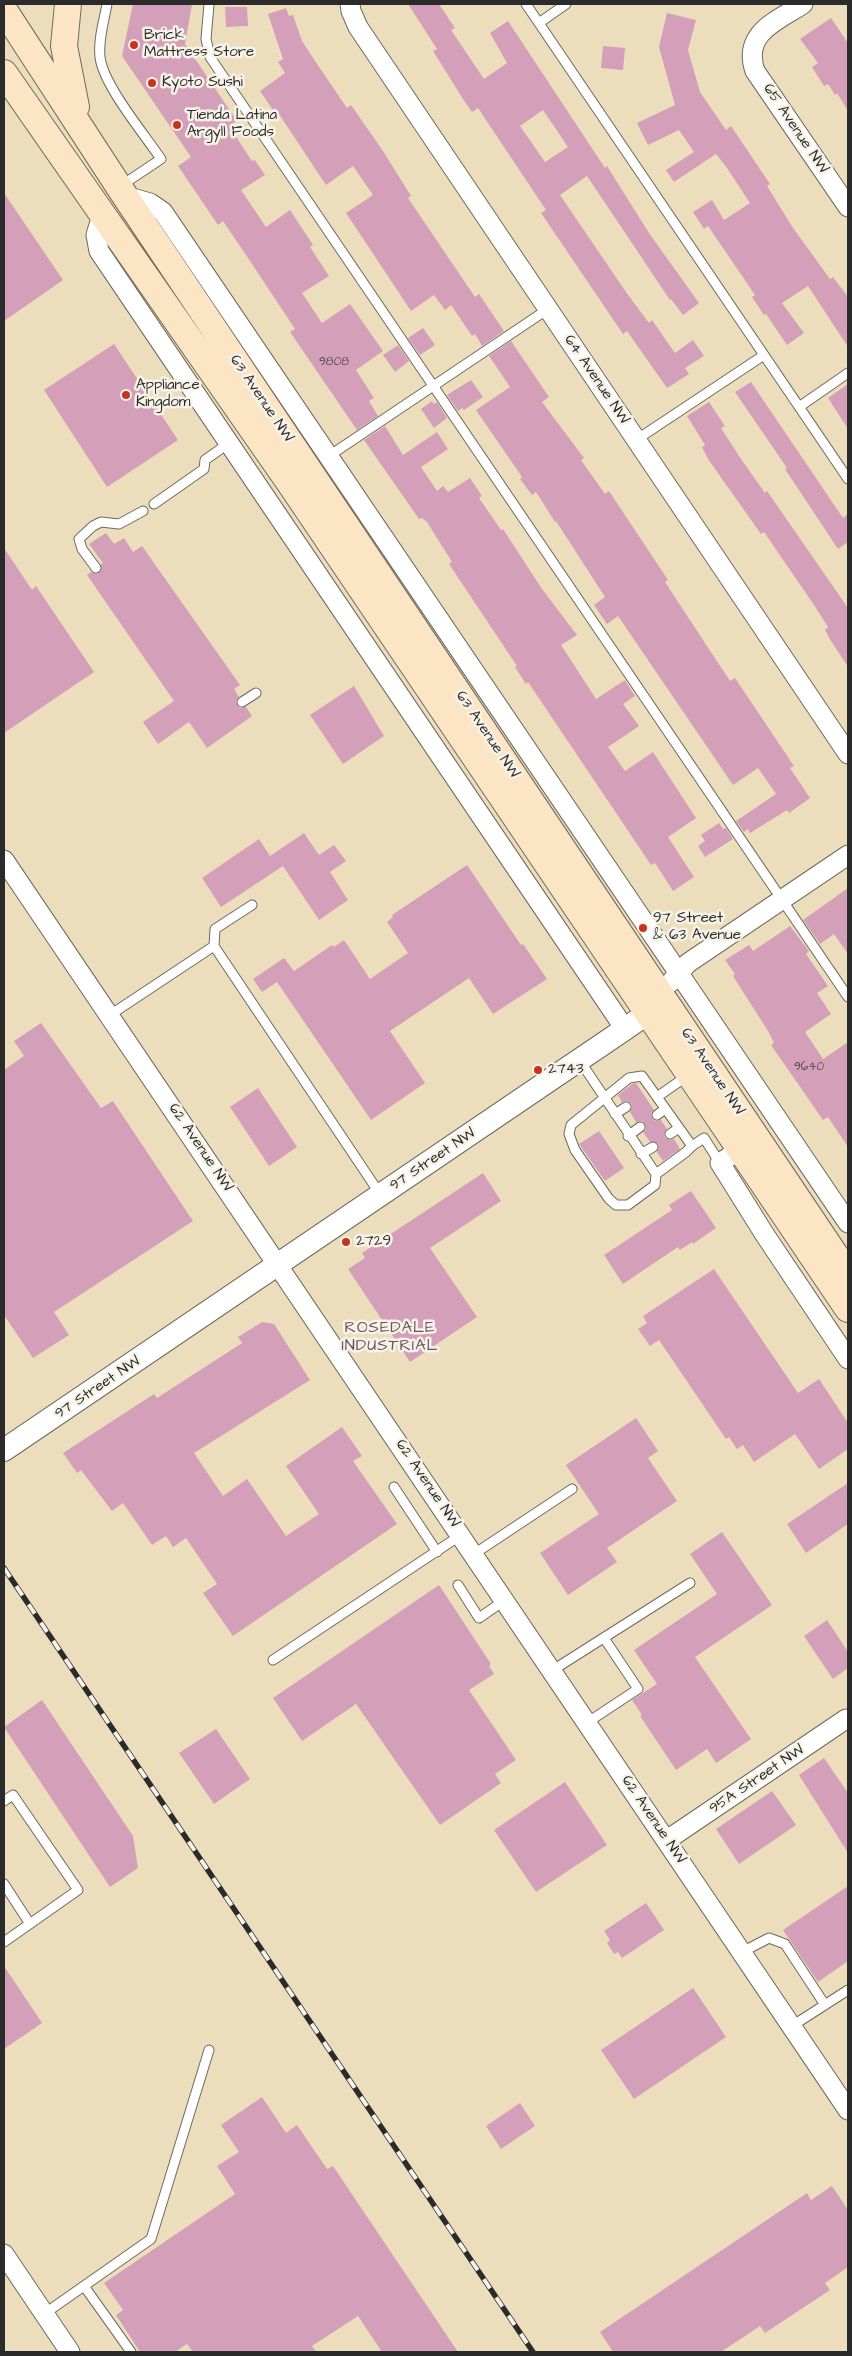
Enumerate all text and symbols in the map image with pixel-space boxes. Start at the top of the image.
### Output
place label: Brick Mattress Store [144,27,254,62]
marker: Brick Mattress Store [128,39,140,51]
place label: Kyoto Sushi [162,74,243,92]
marker: Kyoto Sushi [146,77,158,89]
street label: 65 Avenue NW [758,81,832,177]
place label: Tienda Latina Argyll Foods [187,107,277,142]
marker: Tienda Latina Argyll Foods [171,119,183,131]
street label: 64 Avenue NW [559,332,633,428]
street label: 63 Avenue NW [225,352,297,446]
house number: 9808 [319,355,349,369]
place label: Appliance Kingdom [136,377,200,412]
marker: Appliance Kingdom [120,389,132,401]
street label: 63 Avenue NW [451,688,523,782]
place label: 97 Street & 63 Avenue [653,910,741,945]
marker: 97 Street & 63 Avenue [637,922,649,934]
street label: 63 Avenue NW [676,1025,748,1119]
house number: 9640 [794,1060,824,1074]
place label: 2743 [548,1061,584,1079]
marker: 2743 [532,1064,544,1076]
street label: 62 Avenue NW [164,1101,236,1195]
street label: 97 Street NW [387,1125,479,1195]
place label: 2729 [356,1233,391,1251]
marker: 2729 [340,1236,352,1248]
district label: ROSEDALE INDUSTRIAL [340,1319,440,1357]
street label: 97 Street NW [52,1353,144,1423]
street label: 62 Avenue NW [391,1437,463,1531]
street label: 95A Street NW [706,1742,808,1818]
street label: 62 Avenue NW [617,1773,689,1867]

